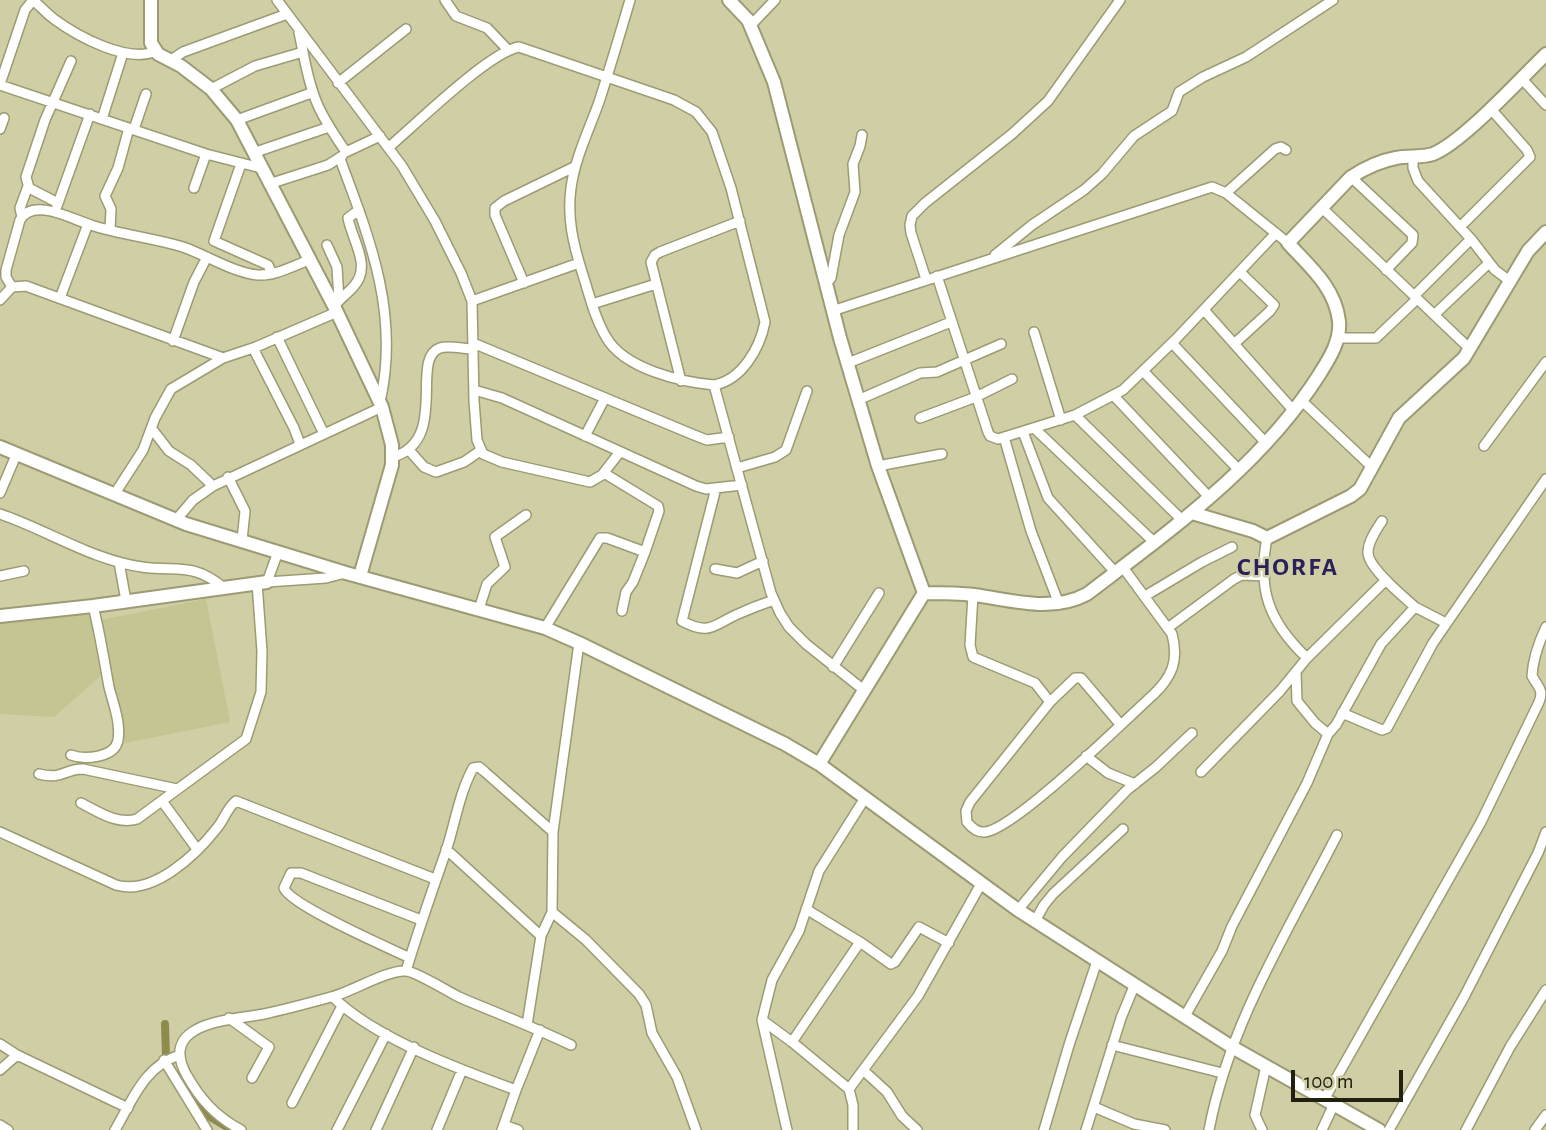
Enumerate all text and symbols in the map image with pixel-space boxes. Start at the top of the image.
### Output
district label: CHORFA [1238,551,1338,583]
scale bar [1294,1056,1406,1100]
text: 100 m [1304,1071,1354,1092]

